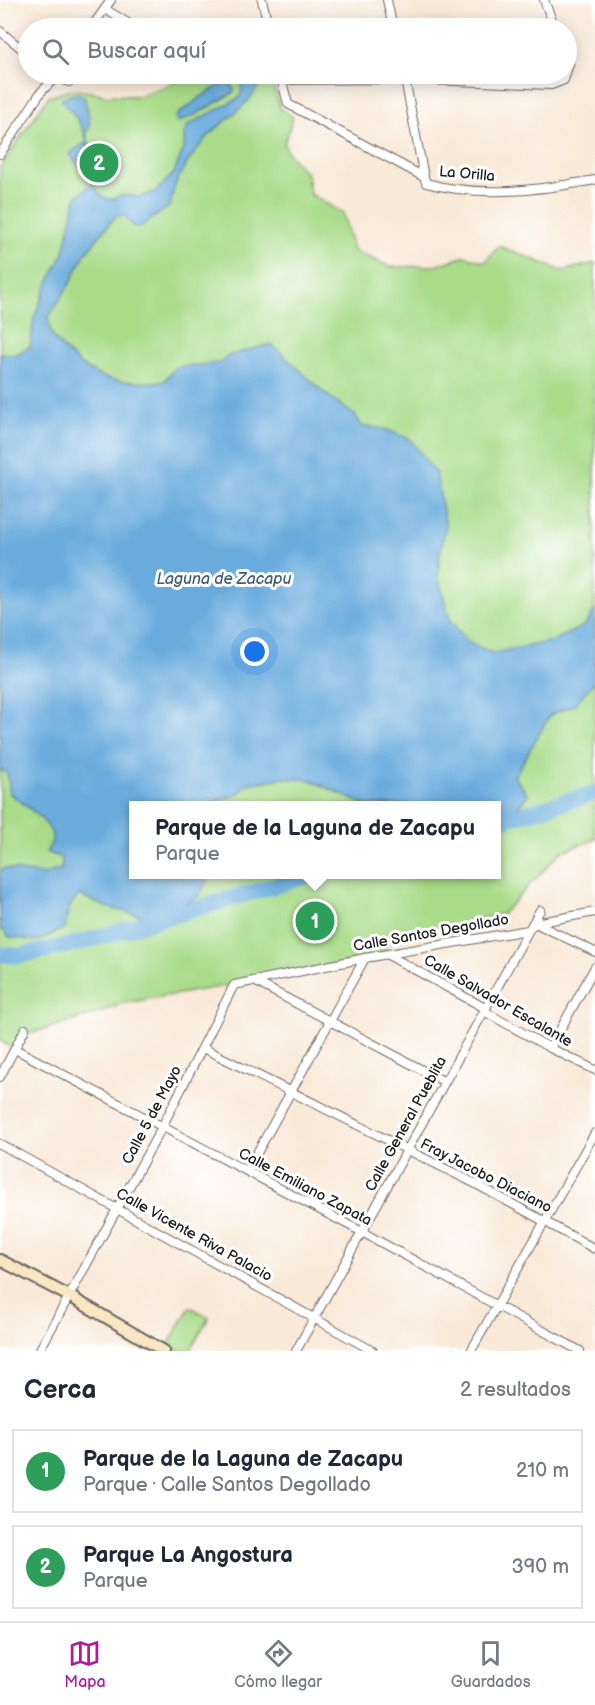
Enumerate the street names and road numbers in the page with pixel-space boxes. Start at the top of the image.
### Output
street label: La Orilla [438,162,496,186]
street label: Calle Santos Degollado [352,910,510,956]
street label: Calle Salvador Escalante [420,951,576,1051]
street label: Calle General Pueblita [361,1053,451,1195]
street label: Calle 5 de Mayo [118,1062,186,1168]
street label: Fray Jacobo Diaciano [417,1135,555,1217]
street label: Calle Emiliano Zapata [235,1144,375,1230]
street label: Calle Vicente Riva Palacio [113,1184,275,1286]

